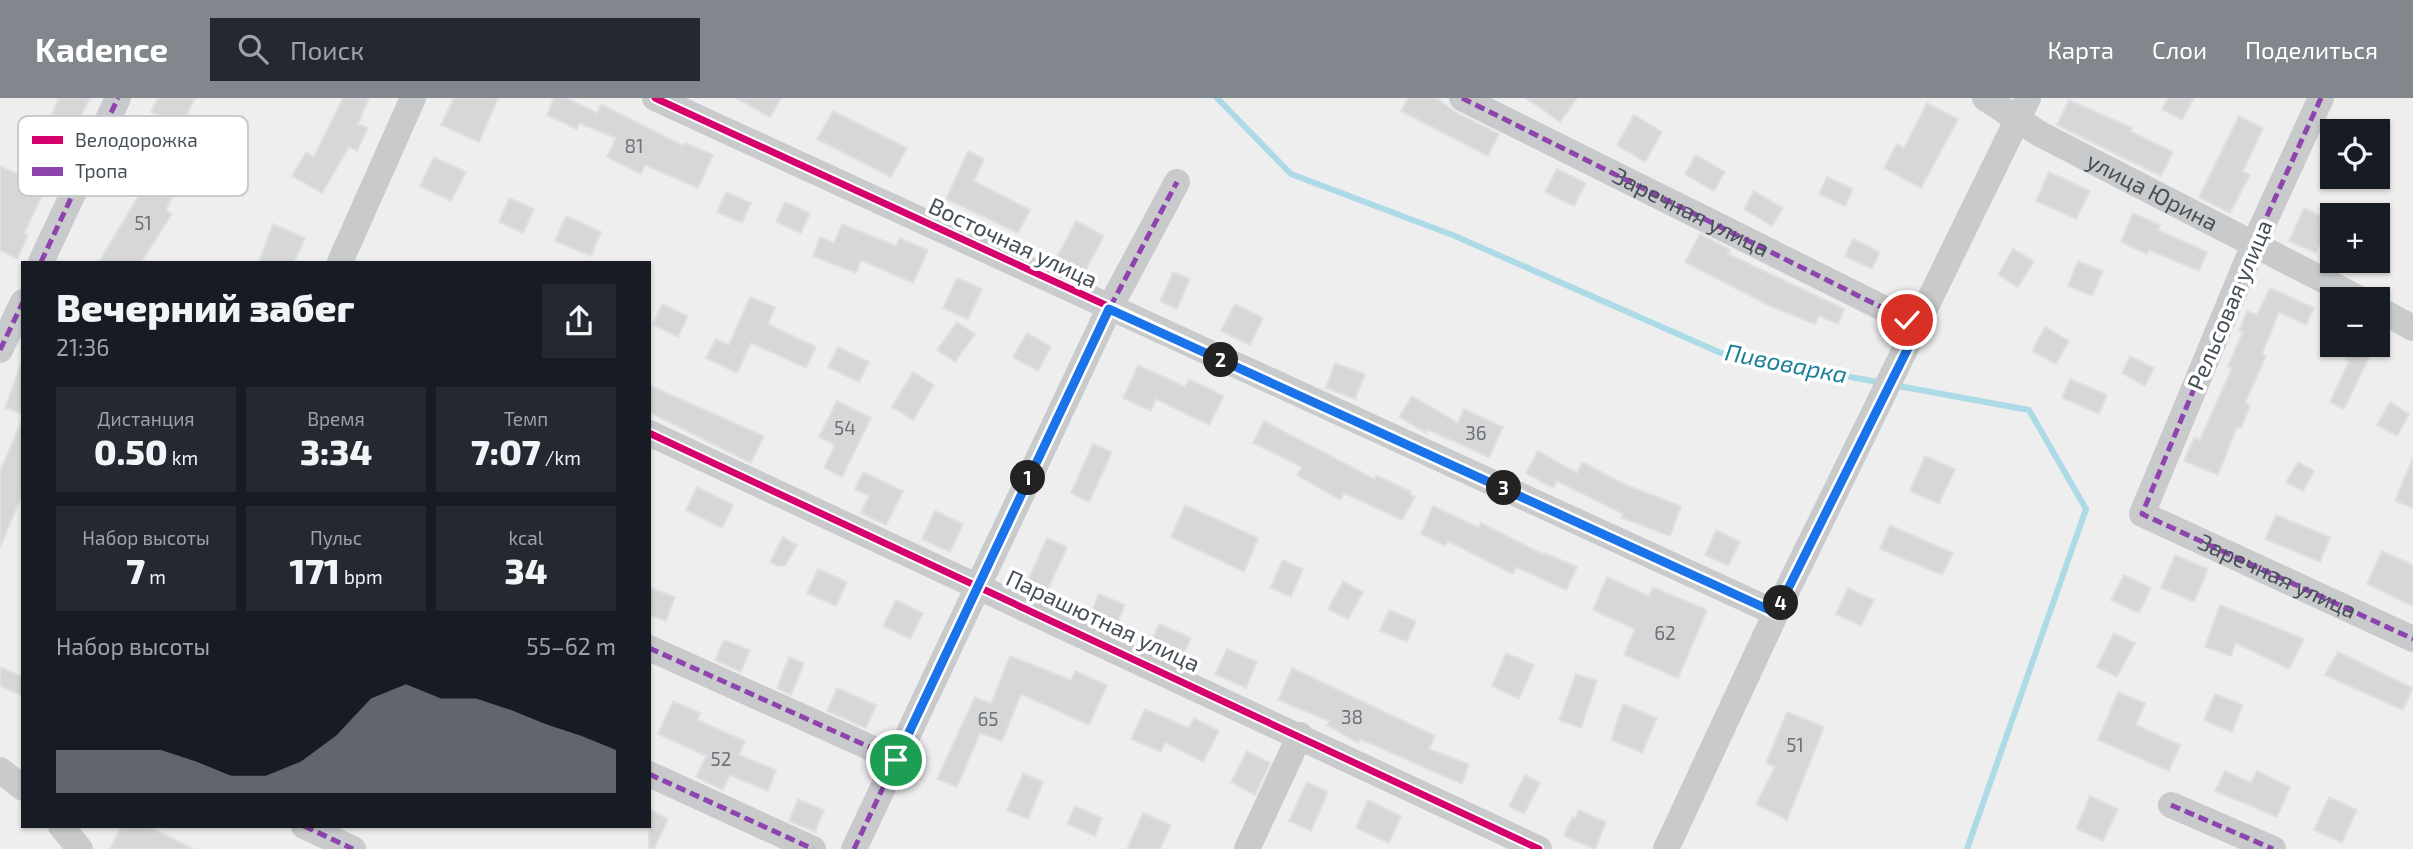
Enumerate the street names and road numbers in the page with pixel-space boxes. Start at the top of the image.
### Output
street label: улица Юрина [2082,146,2223,236]
street label: Заречная улица [1609,161,1774,262]
street label: Восточная улица [924,191,1102,294]
street label: Рельсовая улица [2181,215,2278,394]
street label: Заречная улица [2194,527,2361,624]
street label: Парашютная улица [1002,563,1205,678]

